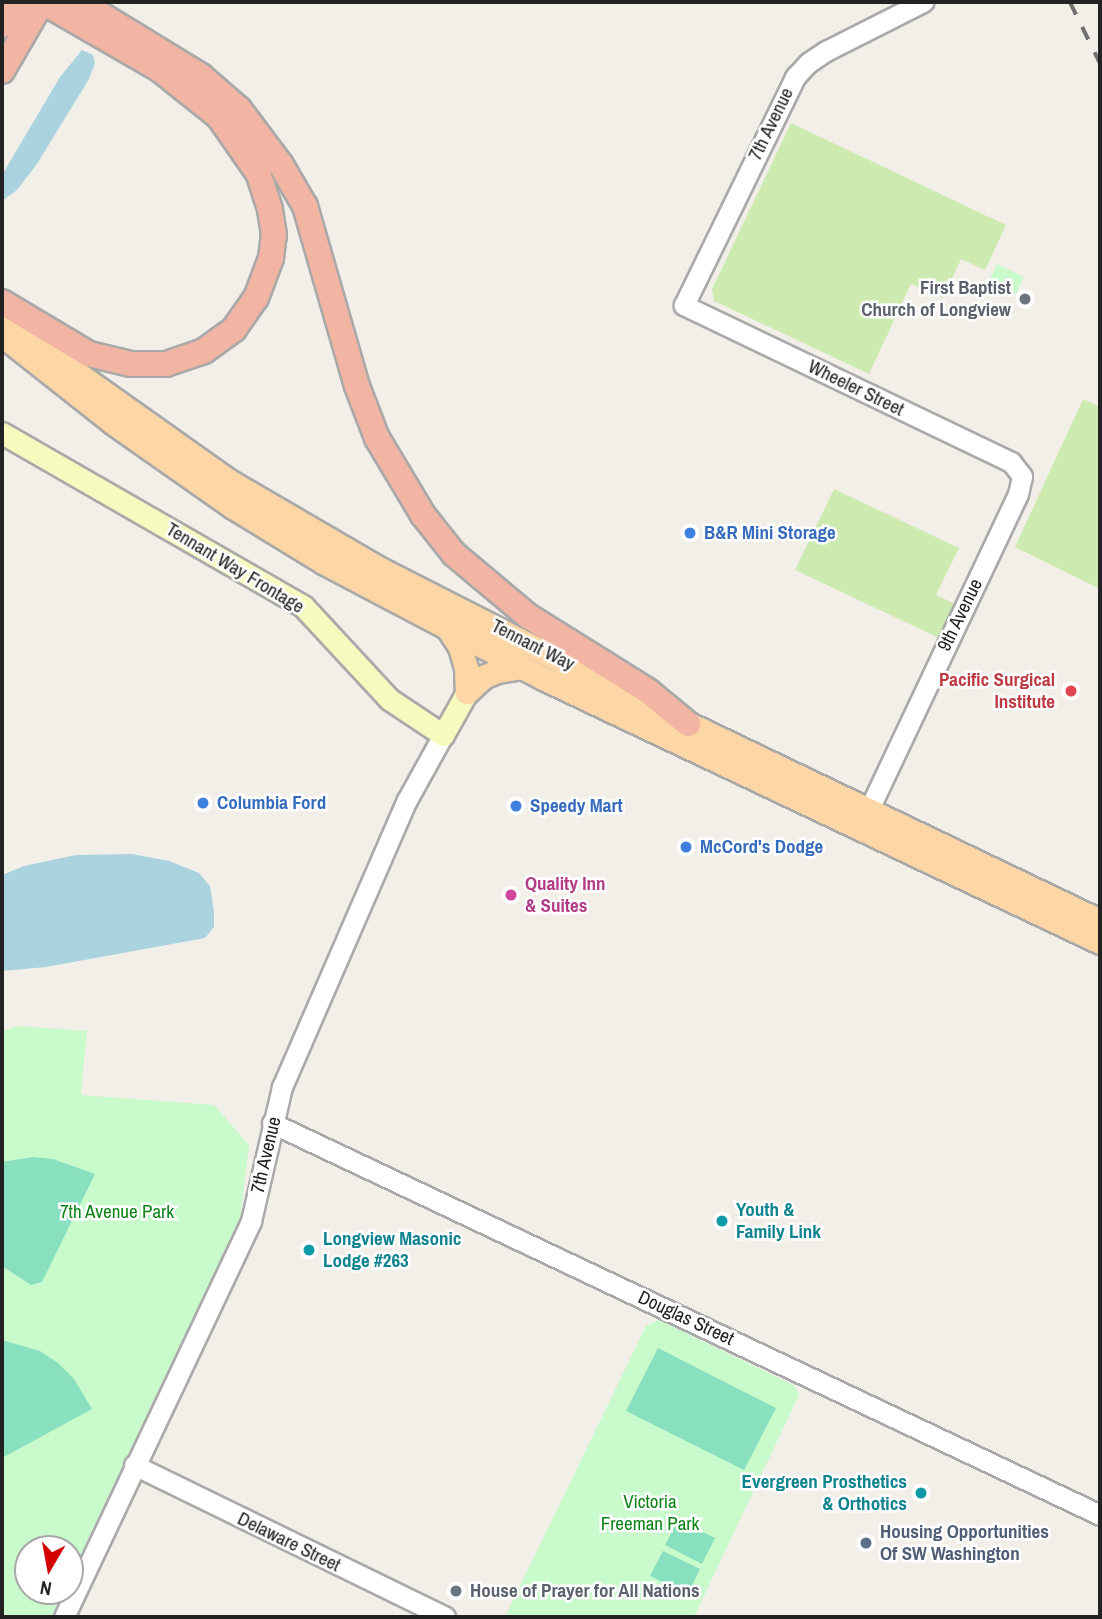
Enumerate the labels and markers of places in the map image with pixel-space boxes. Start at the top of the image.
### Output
place label: First Baptist Church of Longview [861,277,1011,321]
marker: First Baptist Church of Longview [1017,291,1033,307]
place label: B&R Mini Storage [704,522,836,544]
marker: B&R Mini Storage [682,525,698,541]
place label: Pacific Surgical Institute [939,669,1055,713]
marker: Pacific Surgical Institute [1061,681,1081,701]
place label: Columbia Ford [217,792,326,814]
marker: Columbia Ford [195,795,211,811]
place label: Speedy Mart [530,795,623,817]
marker: Speedy Mart [508,798,524,814]
place label: McCord's Dodge [700,836,823,858]
marker: McCord's Dodge [678,839,694,855]
place label: Quality Inn & Suites [525,873,606,917]
marker: Quality Inn & Suites [503,887,519,903]
place label: Youth & Family Link [736,1199,821,1243]
marker: Youth & Family Link [714,1213,730,1229]
place label: Longview Masonic Lodge #263 [323,1228,462,1272]
marker: Longview Masonic Lodge #263 [301,1242,317,1258]
place label: Evergreen Prosthetics & Orthotics [742,1471,907,1515]
marker: Evergreen Prosthetics & Orthotics [913,1485,929,1501]
place label: Housing Opportunities Of SW Washington [880,1521,1049,1565]
marker: Housing Opportunities Of SW Washington [858,1535,874,1551]
place label: House of Prayer for All Nations [470,1580,700,1602]
marker: House of Prayer for All Nations [448,1583,464,1599]

